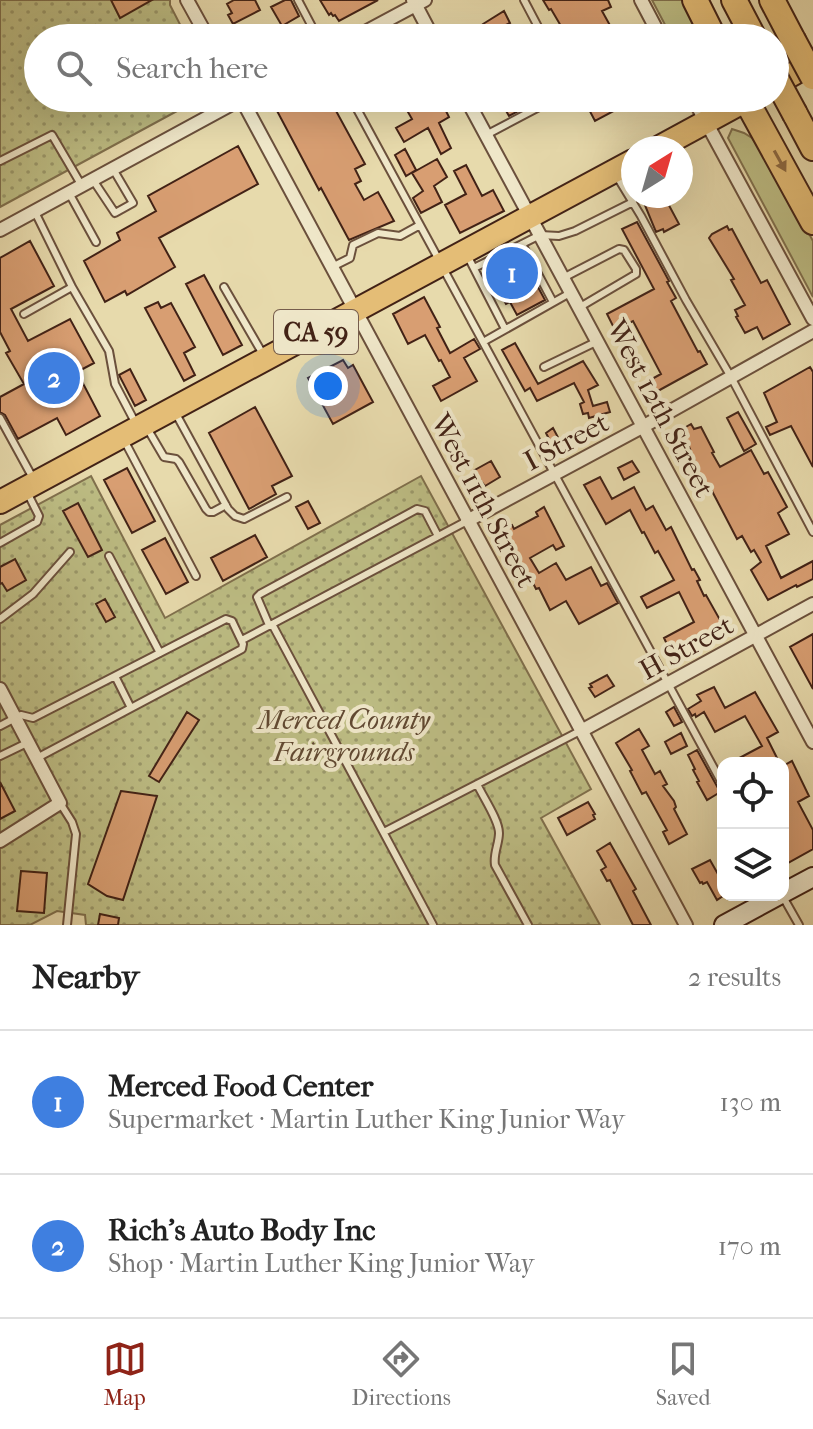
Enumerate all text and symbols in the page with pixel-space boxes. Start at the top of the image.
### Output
search box [24,24,789,112]
icon: search [52,46,96,90]
text: Search here [116,51,268,86]
north arrow [621,136,693,208]
one-way arrow [772,150,786,172]
pin: 1 [486,243,538,303]
road number: CA 59 [274,310,358,354]
street label: West 12th Street [600,313,721,502]
pin: 2 [28,348,80,408]
your location [308,366,348,406]
street label: I Street [518,406,614,477]
street label: West 11th Street [424,407,543,592]
street label: H Street [634,608,739,687]
park label: Merced County Fairgrounds [256,703,432,768]
map controls [717,757,789,901]
button: locate [717,757,789,829]
button: layers [717,829,789,901]
text: Nearby [32,957,139,997]
text: 2 results [688,962,781,993]
text: Merced Food Center [108,1069,373,1104]
text: 1 [53,1087,63,1118]
text: 130 m [720,1087,781,1118]
text: Supermarket · Martin Luther King Junior Way [108,1104,625,1135]
text: Rich's Auto Body Inc [108,1213,376,1248]
text: 2 [51,1231,65,1262]
text: 170 m [718,1231,781,1262]
text: Shop · Martin Luther King Junior Way [108,1248,534,1279]
tab: Map [103,1337,147,1411]
tab: Directions [352,1337,451,1411]
tab: Saved [656,1337,710,1411]

